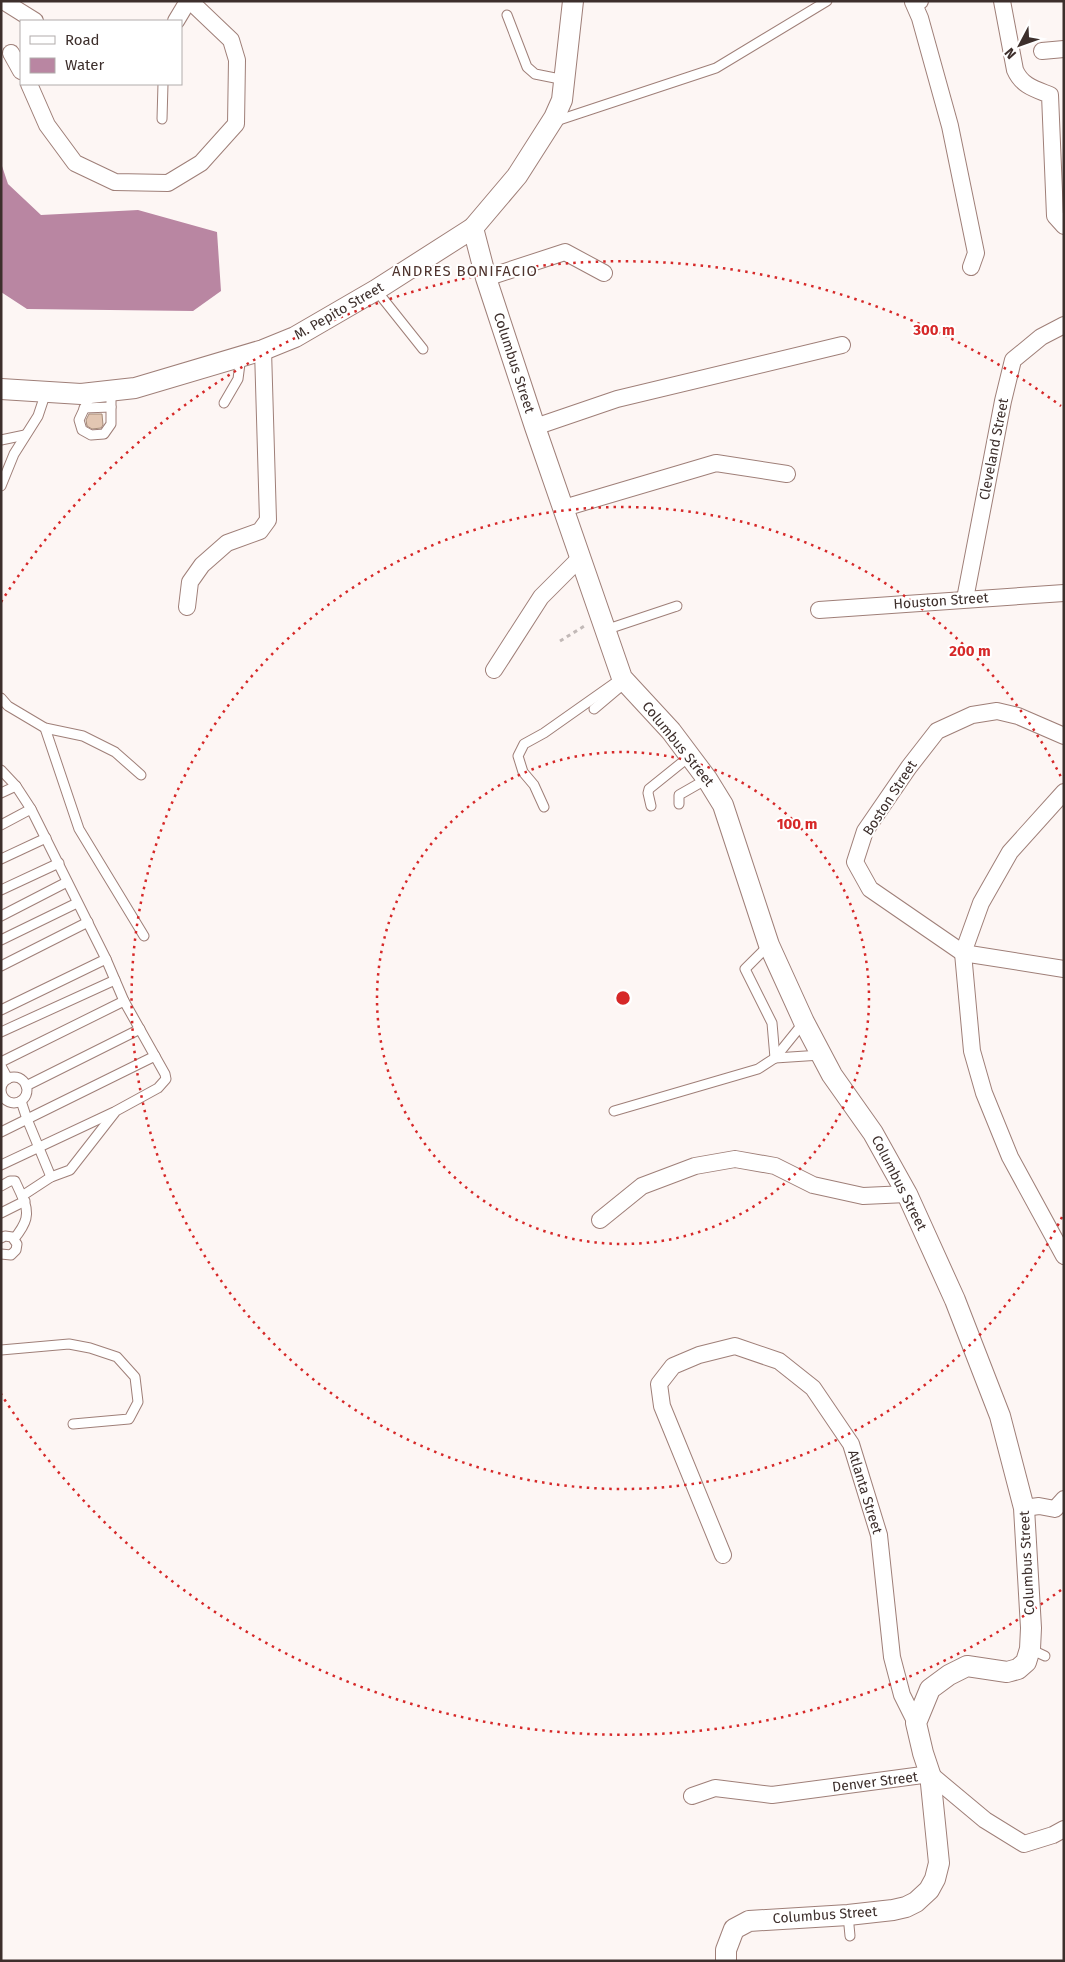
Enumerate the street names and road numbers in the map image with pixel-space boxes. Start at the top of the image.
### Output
street label: M. Pepito Street [291,278,387,343]
street label: Columbus Street [490,311,539,416]
street label: Cleveland Street [976,396,1012,502]
street label: Houston Street [893,589,990,613]
street label: Columbus Street [638,698,718,791]
street label: Boston Street [859,756,921,839]
street label: Columbus Street [868,1133,931,1234]
street label: Atlanta Street [844,1448,886,1537]
street label: Columbus Street [1016,1509,1038,1616]
street label: Denver Street [831,1768,920,1796]
street label: Columbus Street [772,1903,879,1927]

